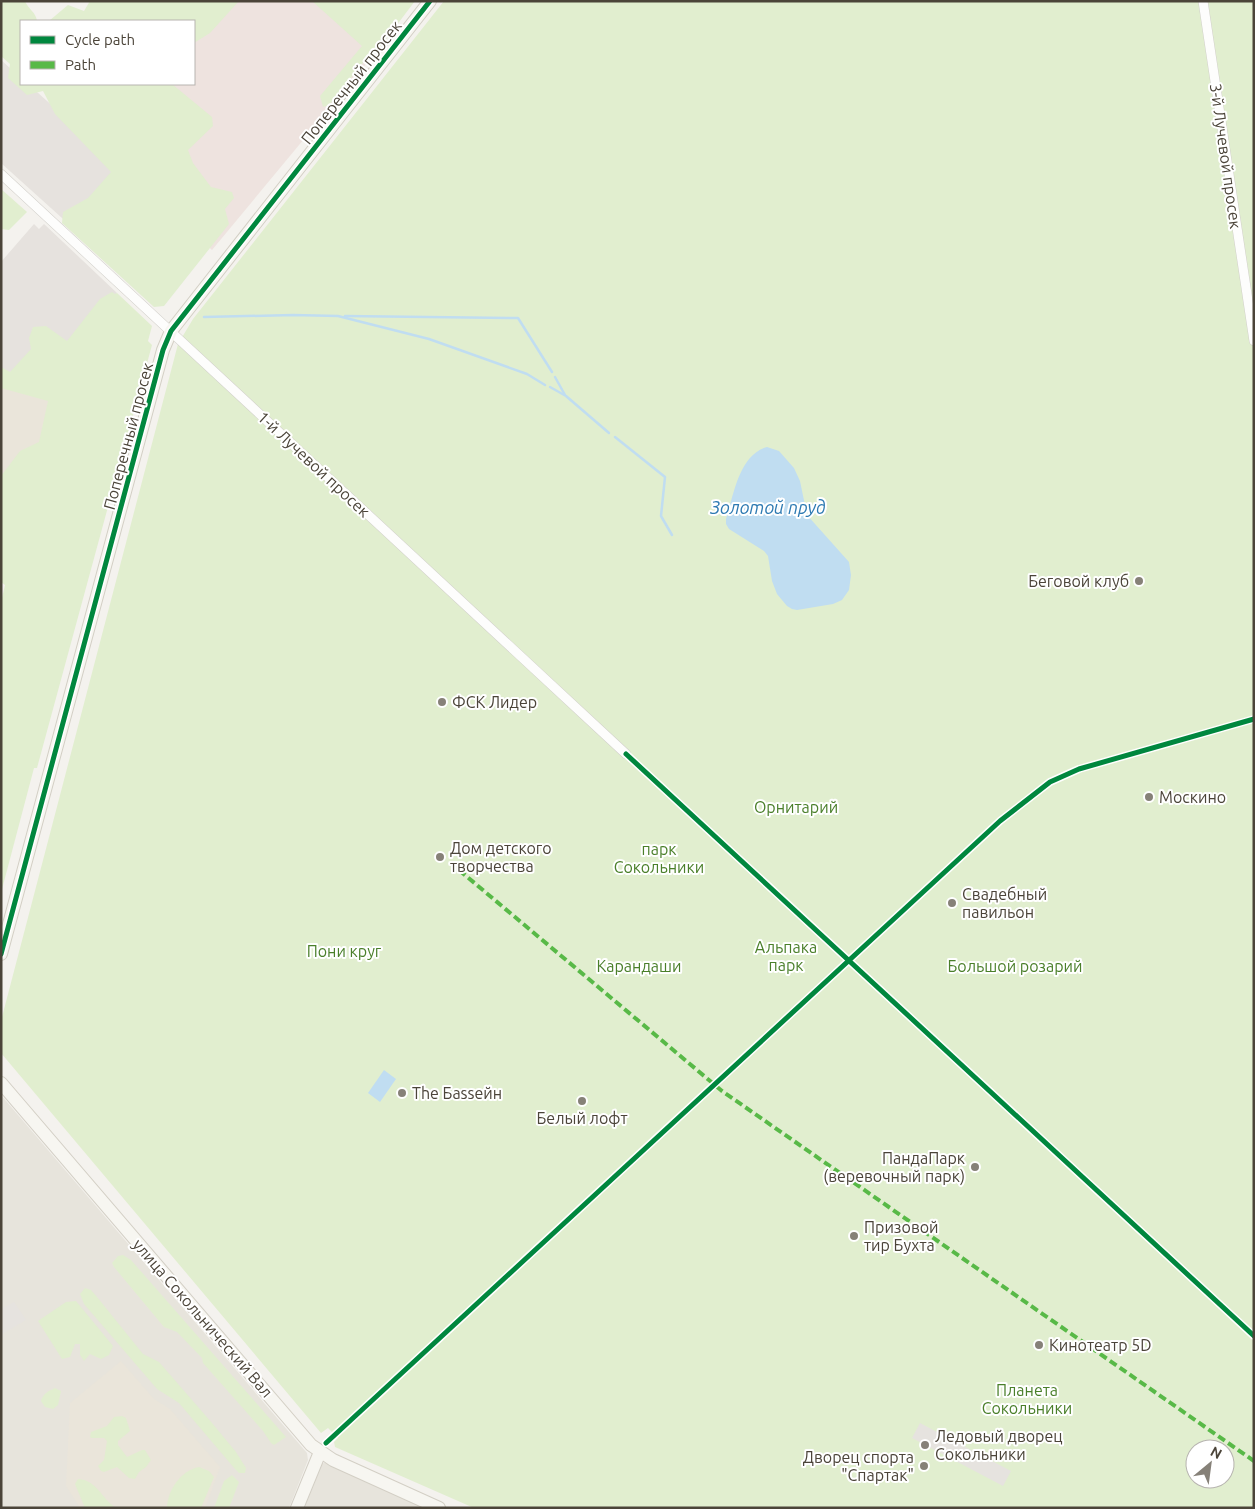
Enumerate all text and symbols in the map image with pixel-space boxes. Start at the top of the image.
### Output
street label: Поперечный просек [297,17,405,147]
legend [20,20,195,85]
text: Cycle path [65,31,135,48]
text: Path [65,56,96,73]
street label: 3-й Лучевой просек [1207,82,1245,230]
street label: Поперечный просек [100,360,156,512]
street label: 1-й Лучевой просек [254,407,374,521]
water label: Золотой пруд [709,497,826,517]
place label: Беговой клуб [1028,572,1129,590]
marker: Беговой клуб [1133,575,1145,587]
place label: ФСК Лидер [452,693,537,711]
marker: ФСК Лидер [436,696,448,708]
place label: Москино [1159,788,1226,806]
marker: Москино [1143,791,1155,803]
park label: Орнитарий [754,798,838,816]
place label: Дом детского творчества [450,839,552,875]
park label: парк Сокольники [614,840,704,876]
marker: Дом детского творчества [434,851,446,863]
place label: Свадебный павильон [962,885,1047,921]
marker: Свадебный павильон [946,897,958,909]
park label: Альпака парк [755,938,817,974]
park label: Пони круг [307,942,382,960]
park label: Карандаши [597,957,681,975]
park label: Большой розарий [947,957,1083,975]
place label: The Баssейн [412,1084,502,1102]
marker: The Баssейн [396,1087,408,1099]
marker: Белый лофт [576,1095,588,1107]
place label: Белый лофт [536,1109,628,1127]
place label: ПандаПарк (веревочный парк) [823,1149,965,1186]
marker: ПандаПарк (веревочный парк) [969,1161,981,1173]
place label: Призовой тир Бухта [864,1218,939,1254]
marker: Призовой тир Бухта [848,1230,860,1242]
street label: улица Сокольнический Вал [129,1235,277,1401]
place label: Кинотеатр 5D [1049,1336,1152,1354]
marker: Кинотеатр 5D [1033,1339,1045,1351]
park label: Планета Сокольники [982,1381,1072,1417]
place label: Ледовый дворец Сокольники [935,1427,1063,1463]
marker: Ледовый дворец Сокольники [919,1439,931,1451]
north arrow [1185,1439,1235,1489]
text: N [1208,1443,1225,1462]
place label: Дворец спорта "Спартак" [803,1448,914,1484]
marker: Дворец спорта "Спартак" [918,1460,930,1472]

